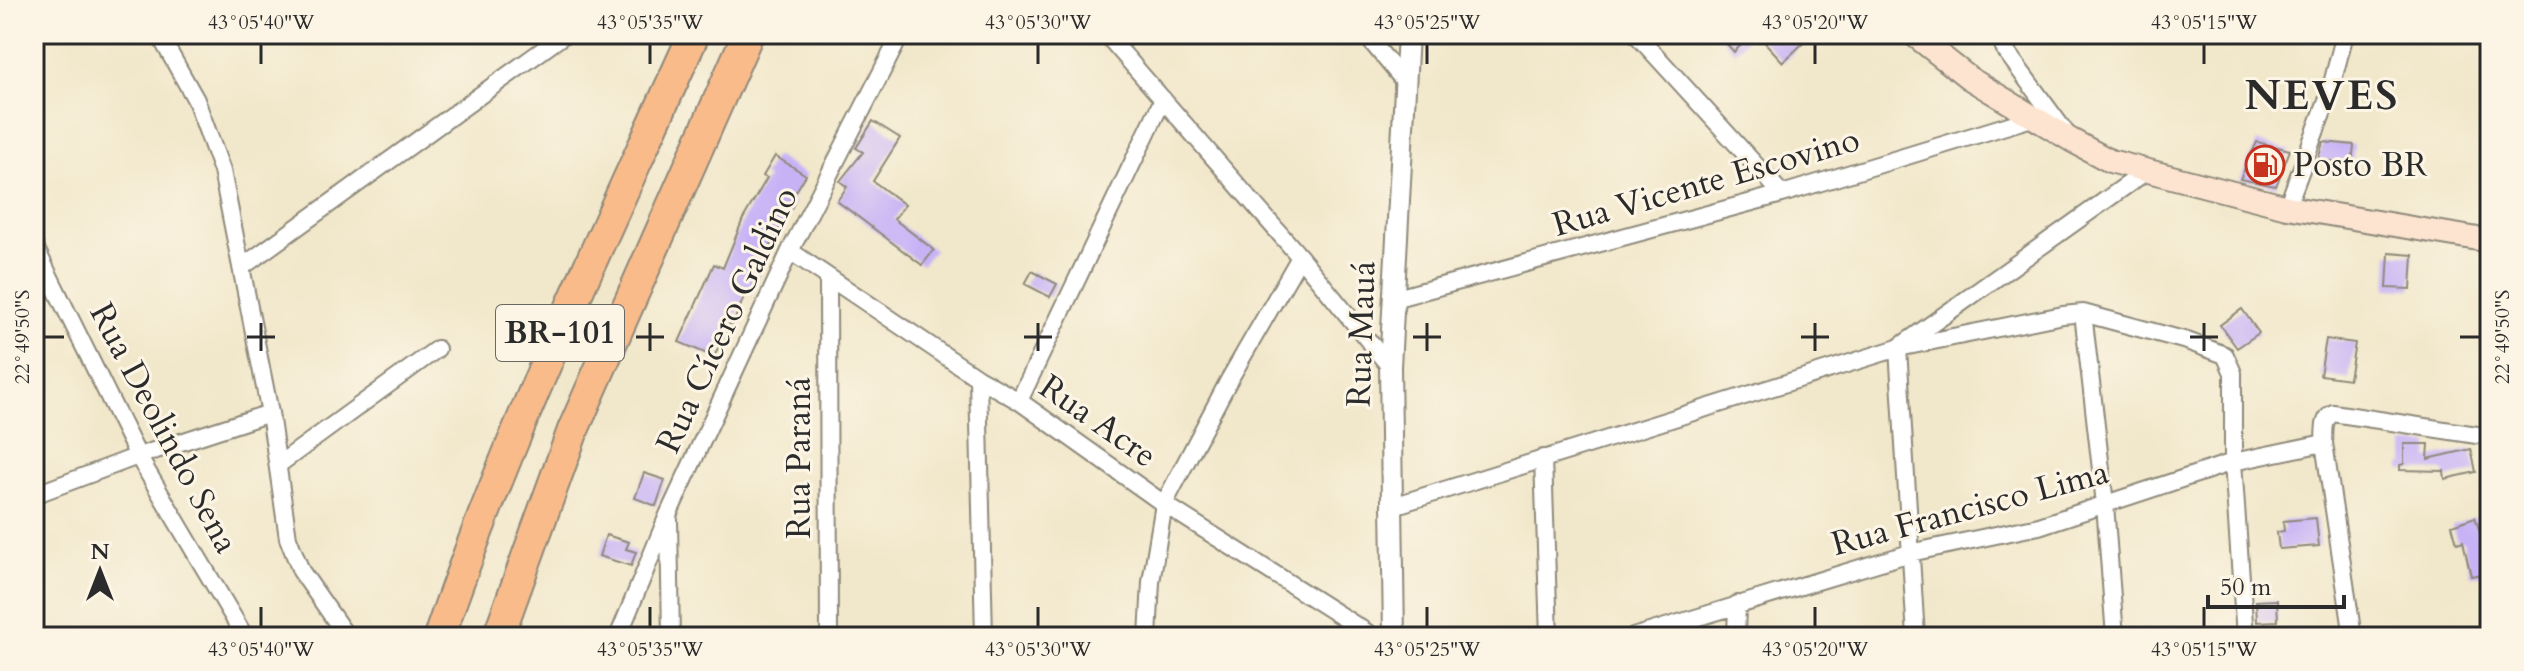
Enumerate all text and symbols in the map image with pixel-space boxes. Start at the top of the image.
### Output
text: 43°05'40"W [208,9,315,36]
text: 43°05'35"W [597,9,704,36]
text: 43°05'30"W [985,9,1092,36]
text: 43°05'25"W [1374,9,1481,36]
text: 43°05'20"W [1762,9,1869,36]
text: 43°05'15"W [2151,9,2258,36]
district label: NEVES [2244,67,2400,124]
street label: Rua Vicente Escovino [1547,116,1865,248]
place label: Posto BR [2293,142,2428,188]
fuel station icon: Posto BR [2244,144,2286,186]
street label: Rua Cícero Galdino [645,180,809,460]
street label: Rua Mauá [1335,260,1387,408]
text: 22°49'50"S [9,290,36,384]
text: 22°49'50"S [2489,290,2516,384]
street label: Rua Deolindo Sena [79,295,249,561]
road number: BR-101 [496,305,624,361]
street label: Rua Acre [1030,364,1166,478]
street label: Rua Paraná [776,377,822,539]
street label: Rua Francisco Lima [1826,449,2114,567]
north arrow [60,531,140,611]
text: N [90,537,110,567]
scale bar [2208,559,2344,609]
text: 50 m [2220,571,2272,604]
text: 43°05'40"W [208,636,315,663]
text: 43°05'35"W [597,636,704,663]
text: 43°05'30"W [985,636,1092,663]
text: 43°05'25"W [1374,636,1481,663]
text: 43°05'20"W [1762,636,1869,663]
text: 43°05'15"W [2151,636,2258,663]

